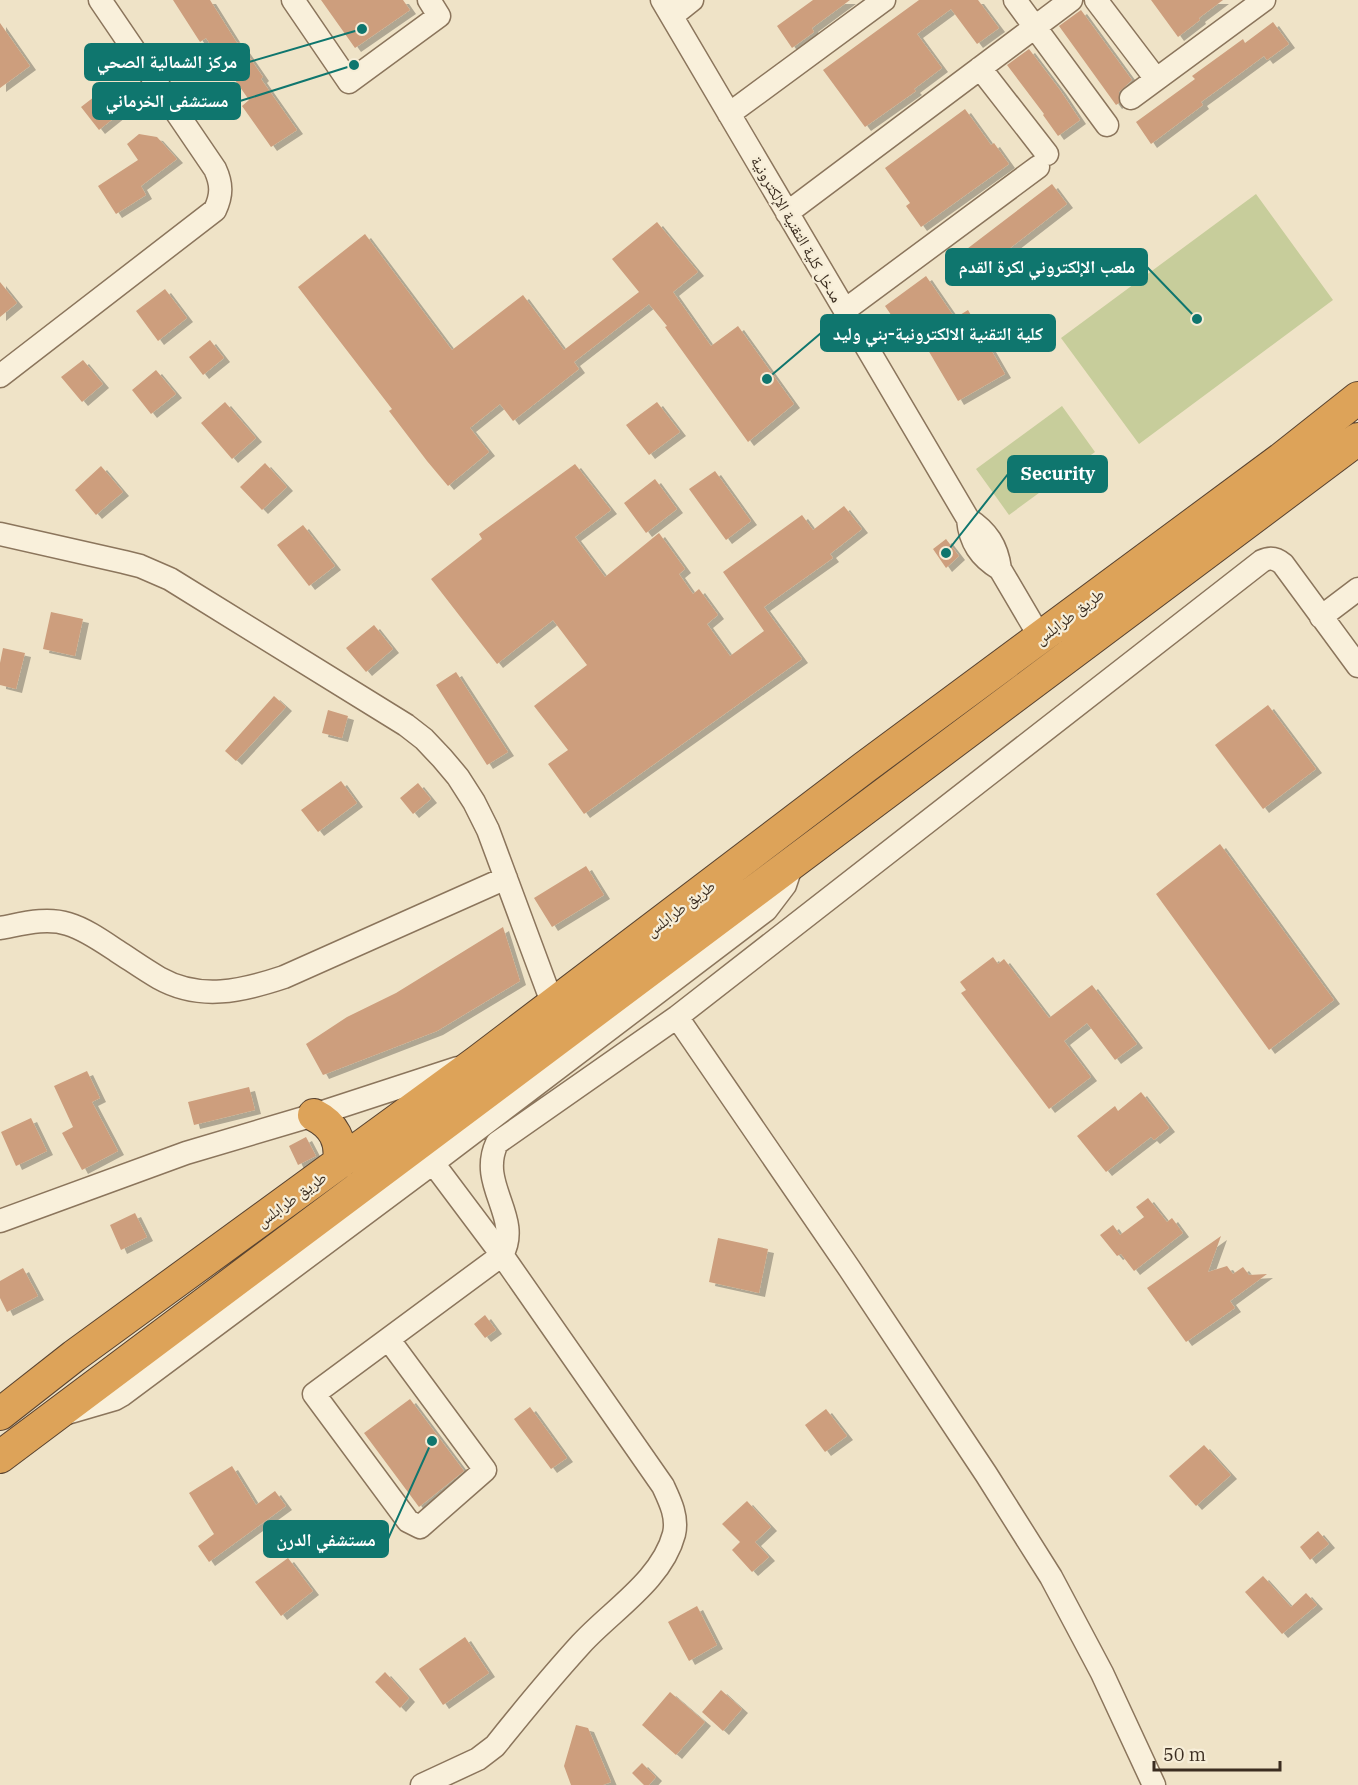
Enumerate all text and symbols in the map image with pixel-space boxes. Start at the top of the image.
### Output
callout: مركز الشمالية الصحي [85,44,249,80]
text: مركز الشمالية الصحي [97,50,237,76]
callout: مستشفى الخرماني [93,83,240,119]
text: مستشفى الخرماني [105,89,229,115]
street label: مدخل كلية التقنية الإلكترونية [746,152,847,306]
callout: ملعب الإلكتروني لكرة القدم [946,249,1147,285]
text: ملعب الإلكتروني لكرة القدم [959,255,1135,281]
callout: كلية التقنية الالكترونية-بني وليد [821,315,1055,351]
text: كلية التقنية الالكترونية-بني وليد [833,322,1043,348]
callout: Security [1008,456,1107,492]
text: Security [1021,462,1096,485]
street label: طريق طرابلس [1030,583,1108,649]
street label: طريق طرابلس [641,875,719,941]
street label: طريق طرابلس [252,1167,331,1232]
callout: مستشفي الدرن [264,1521,388,1557]
text: مستشفي الدرن [276,1528,376,1554]
scale bar [1154,1734,1280,1772]
text: 50 m [1163,1743,1206,1766]

